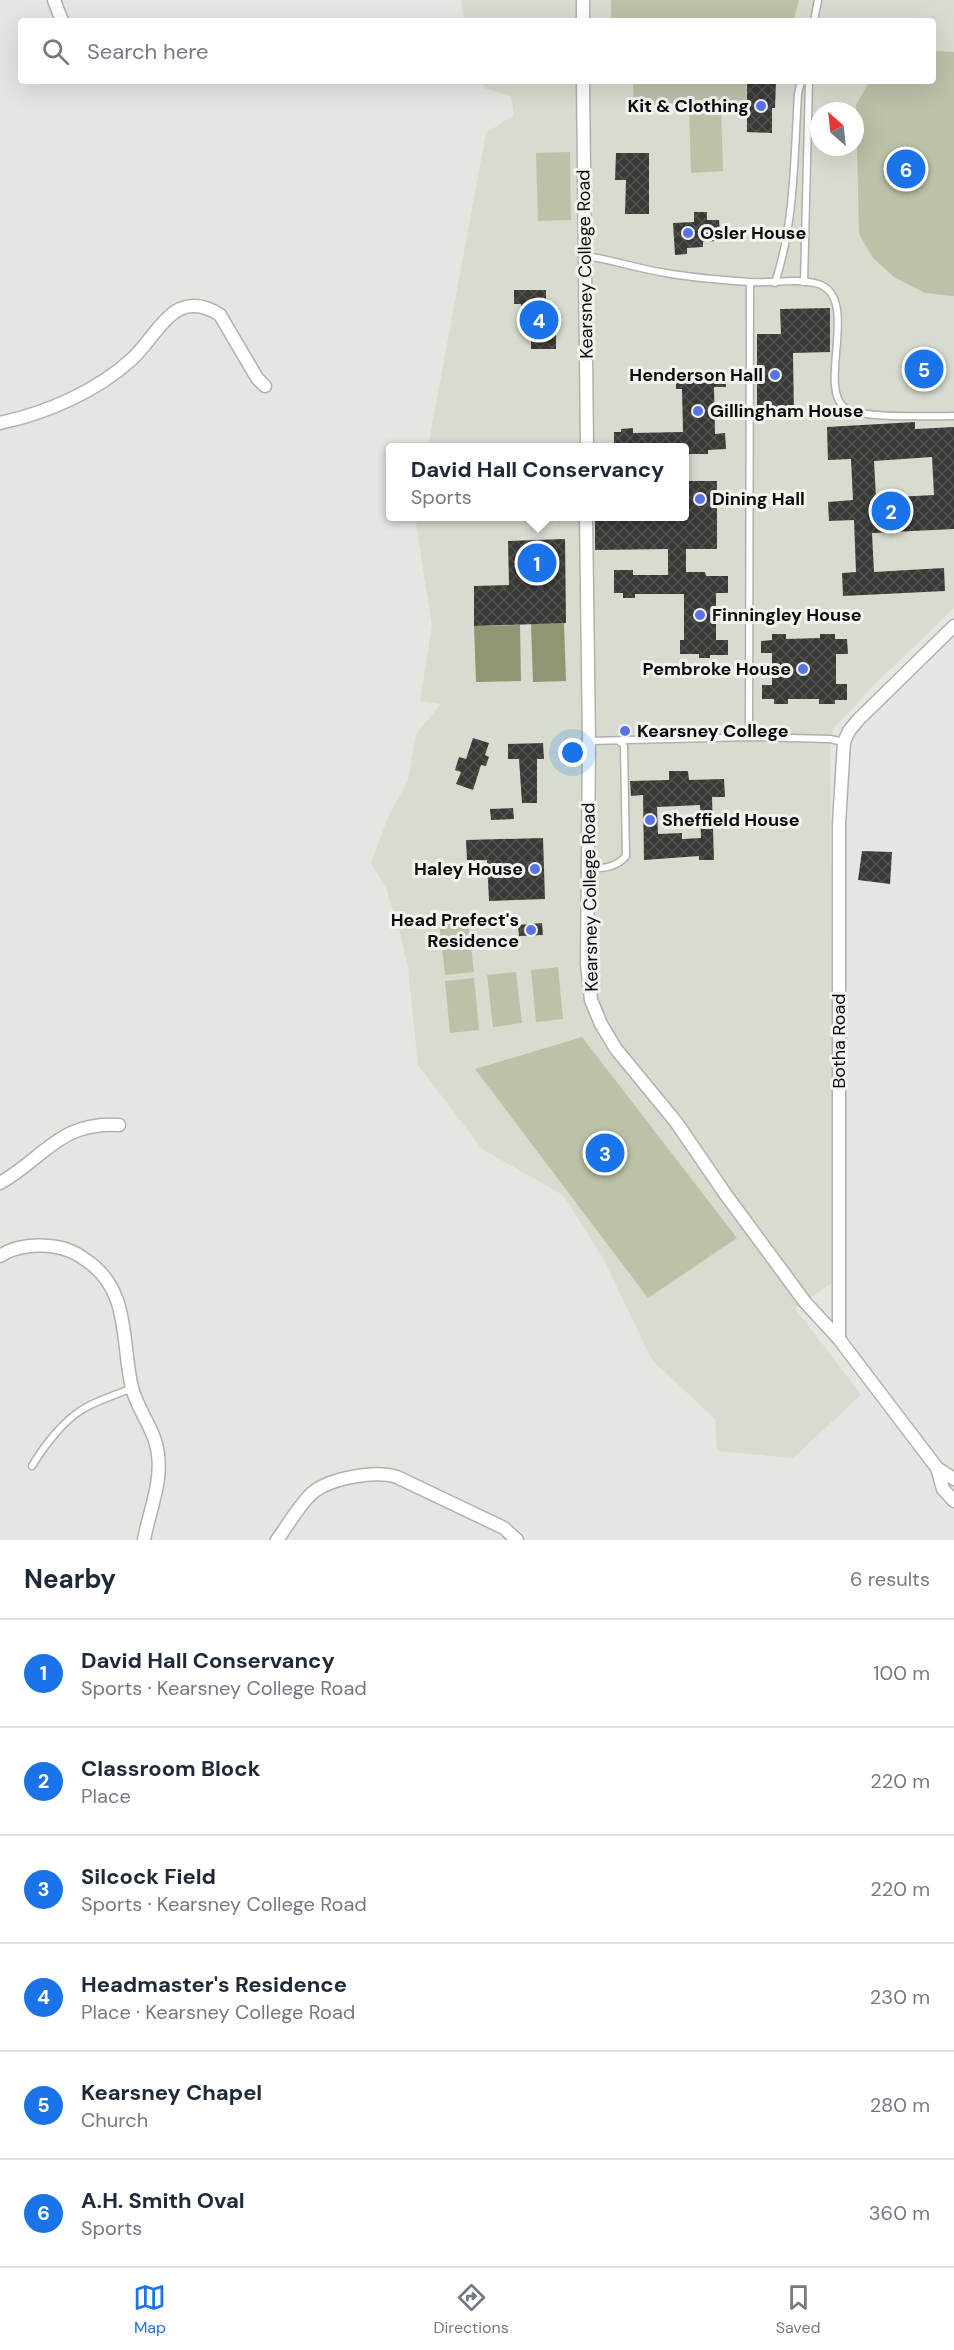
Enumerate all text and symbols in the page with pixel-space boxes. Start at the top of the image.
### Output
search box [18,18,936,84]
icon: search [39,35,72,68]
text: Search here [87,37,208,66]
place label: Kit & Clothing [628,94,749,118]
marker: Kit & Clothing [754,99,768,113]
north arrow [810,102,864,156]
pin: 6 [886,146,926,192]
street label: Kearsney College Road [571,169,599,359]
place label: Osler House [700,221,806,245]
marker: Osler House [681,226,695,240]
pin: 4 [520,298,558,342]
pin: 5 [904,346,944,392]
place label: Henderson Hall [629,363,763,387]
marker: Henderson Hall [768,368,782,382]
place label: Gillingham House [710,399,864,423]
marker: Gillingham House [691,404,705,418]
popup [386,443,689,521]
text: David Hall Conservancy [411,455,664,484]
text: Sports [411,484,472,510]
place label: Dining Hall [712,487,805,511]
pin: 2 [872,488,910,534]
marker: Dining Hall [693,492,707,506]
pin: 1 [518,540,556,586]
place label: Finningley House [712,603,862,627]
marker: Finningley House [693,608,707,622]
place label: Pembroke House [643,657,791,681]
marker: Pembroke House [796,662,810,676]
place label: Kearsney College [637,719,789,743]
marker: Kearsney College [618,724,632,738]
your location [558,738,587,767]
street label: Kearsney College Road [576,802,604,992]
place label: Sheffield House [662,808,800,832]
marker: Sheffield House [643,813,657,827]
place label: Haley House [414,857,523,881]
marker: Haley House [528,862,542,876]
place label: Head Prefect's Residence [391,908,519,953]
marker: Head Prefect's Residence [524,923,538,937]
street label: Botha Road [827,993,851,1089]
pin: 3 [586,1130,624,1176]
text: Nearby [24,1562,116,1596]
text: 6 results [850,1566,930,1592]
text: David Hall Conservancy [81,1646,335,1675]
text: 1 [40,1660,47,1686]
text: 100 m [873,1660,930,1686]
text: Sports · Kearsney College Road [81,1675,367,1701]
text: Classroom Block [81,1754,260,1783]
text: 2 [38,1768,49,1794]
text: 220 m [870,1768,930,1794]
text: Place [81,1783,131,1809]
text: Silcock Field [81,1862,216,1891]
text: 3 [37,1876,50,1902]
text: 220 m [870,1876,930,1902]
text: Sports · Kearsney College Road [81,1891,367,1917]
text: Headmaster's Residence [81,1970,347,1999]
text: 4 [37,1984,50,2010]
text: 230 m [870,1984,930,2010]
text: Place · Kearsney College Road [81,1999,355,2025]
text: Kearsney Chapel [81,2078,262,2107]
text: 5 [37,2092,50,2118]
text: 280 m [870,2092,930,2118]
text: Church [81,2107,148,2133]
text: A.H. Smith Oval [81,2186,245,2215]
text: 6 [37,2200,50,2226]
text: 360 m [869,2200,930,2226]
text: Sports [81,2215,142,2241]
tab: Map [133,2281,166,2338]
tab: Directions [433,2281,509,2338]
tab: Saved [776,2281,821,2338]

